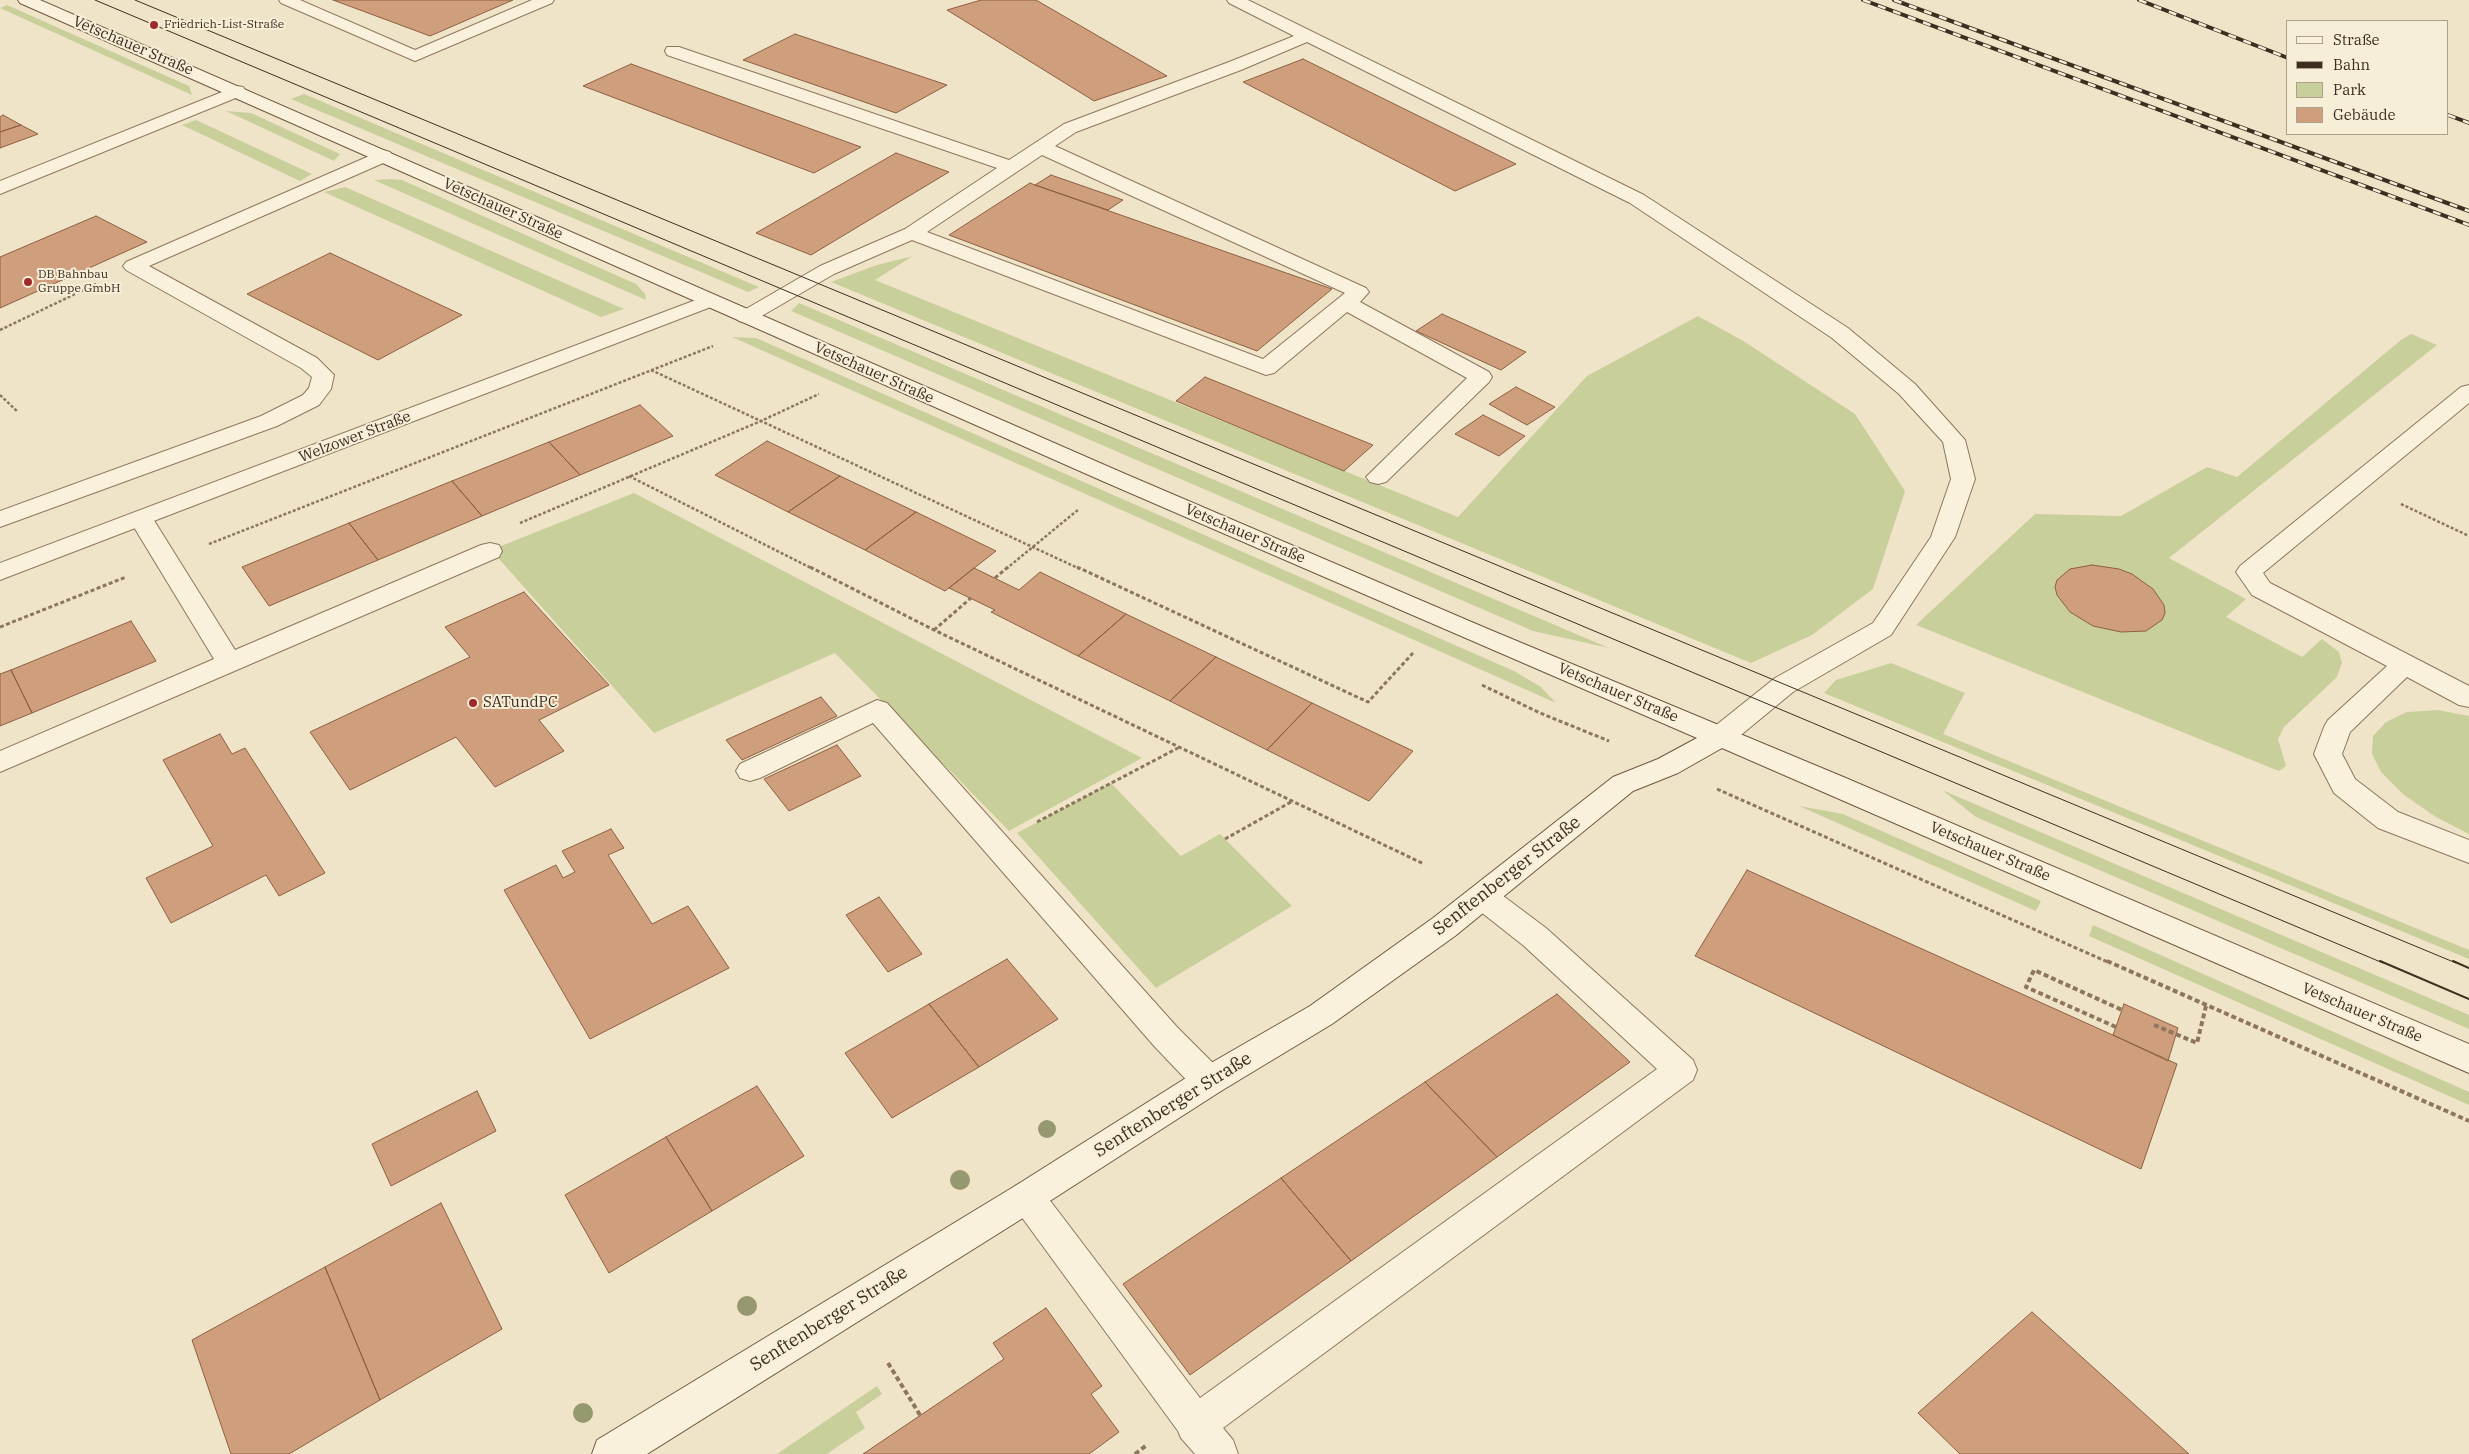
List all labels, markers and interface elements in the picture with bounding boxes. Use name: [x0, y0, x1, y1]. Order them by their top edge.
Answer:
street label: Vetschauer Straße: [70, 13, 196, 79]
place label: Friedrich-List-Straße: [164, 18, 284, 32]
marker: Friedrich-List-Straße: [148, 19, 160, 31]
legend: [2286, 20, 2449, 135]
text: Straße: [2333, 30, 2380, 49]
text: Bahn: [2333, 55, 2370, 74]
text: Park: [2333, 80, 2366, 99]
text: Gebäude: [2333, 105, 2396, 124]
street label: Vetschauer Straße: [440, 175, 566, 243]
place label: DB Bahnbau Gruppe GmbH: [38, 268, 120, 296]
marker: DB Bahnbau Gruppe GmbH: [22, 276, 34, 288]
street label: Vetschauer Straße: [811, 339, 937, 407]
street label: Welzower Straße: [296, 407, 414, 467]
street label: Vetschauer Straße: [1182, 501, 1308, 567]
street label: Vetschauer Straße: [1555, 660, 1681, 726]
place label: SATundPC: [483, 694, 558, 712]
marker: SATundPC: [467, 697, 479, 709]
street label: Senftenberger Straße: [1429, 812, 1585, 940]
street label: Vetschauer Straße: [1927, 819, 2053, 885]
street label: Vetschauer Straße: [2299, 980, 2425, 1046]
street label: Senftenberger Straße: [1090, 1048, 1256, 1162]
street label: Senftenberger Straße: [746, 1262, 912, 1376]

